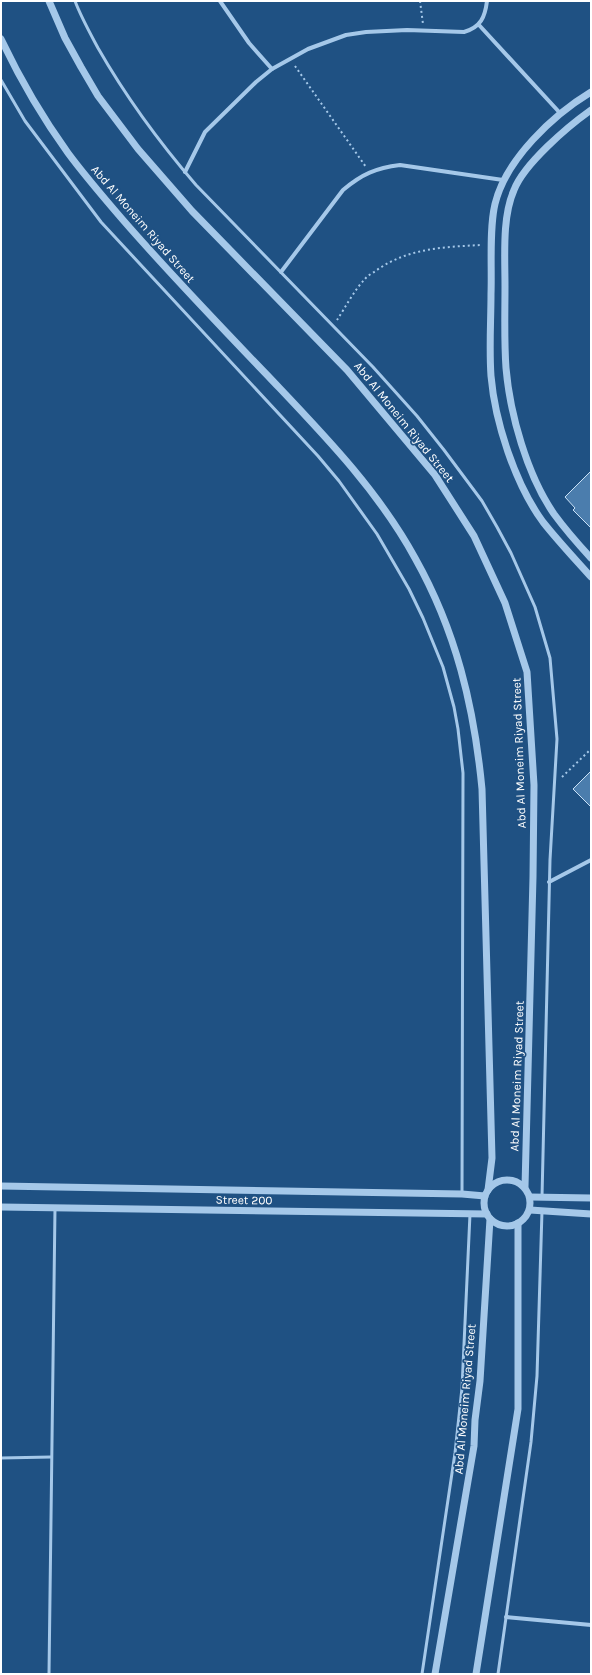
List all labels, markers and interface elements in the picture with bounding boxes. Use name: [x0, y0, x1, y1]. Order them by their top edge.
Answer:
street label: Abd Al Moneim Riyad Street: [88, 162, 198, 286]
street label: Abd Al Moneim Riyad Street: [351, 359, 457, 485]
street label: Abd Al Moneim Riyad Street: [509, 677, 529, 829]
street label: Abd Al Moneim Riyad Street: [507, 1000, 527, 1152]
street label: Street 200: [215, 1193, 273, 1207]
street label: Abd Al Moneim Riyad Street: [451, 1323, 479, 1475]

